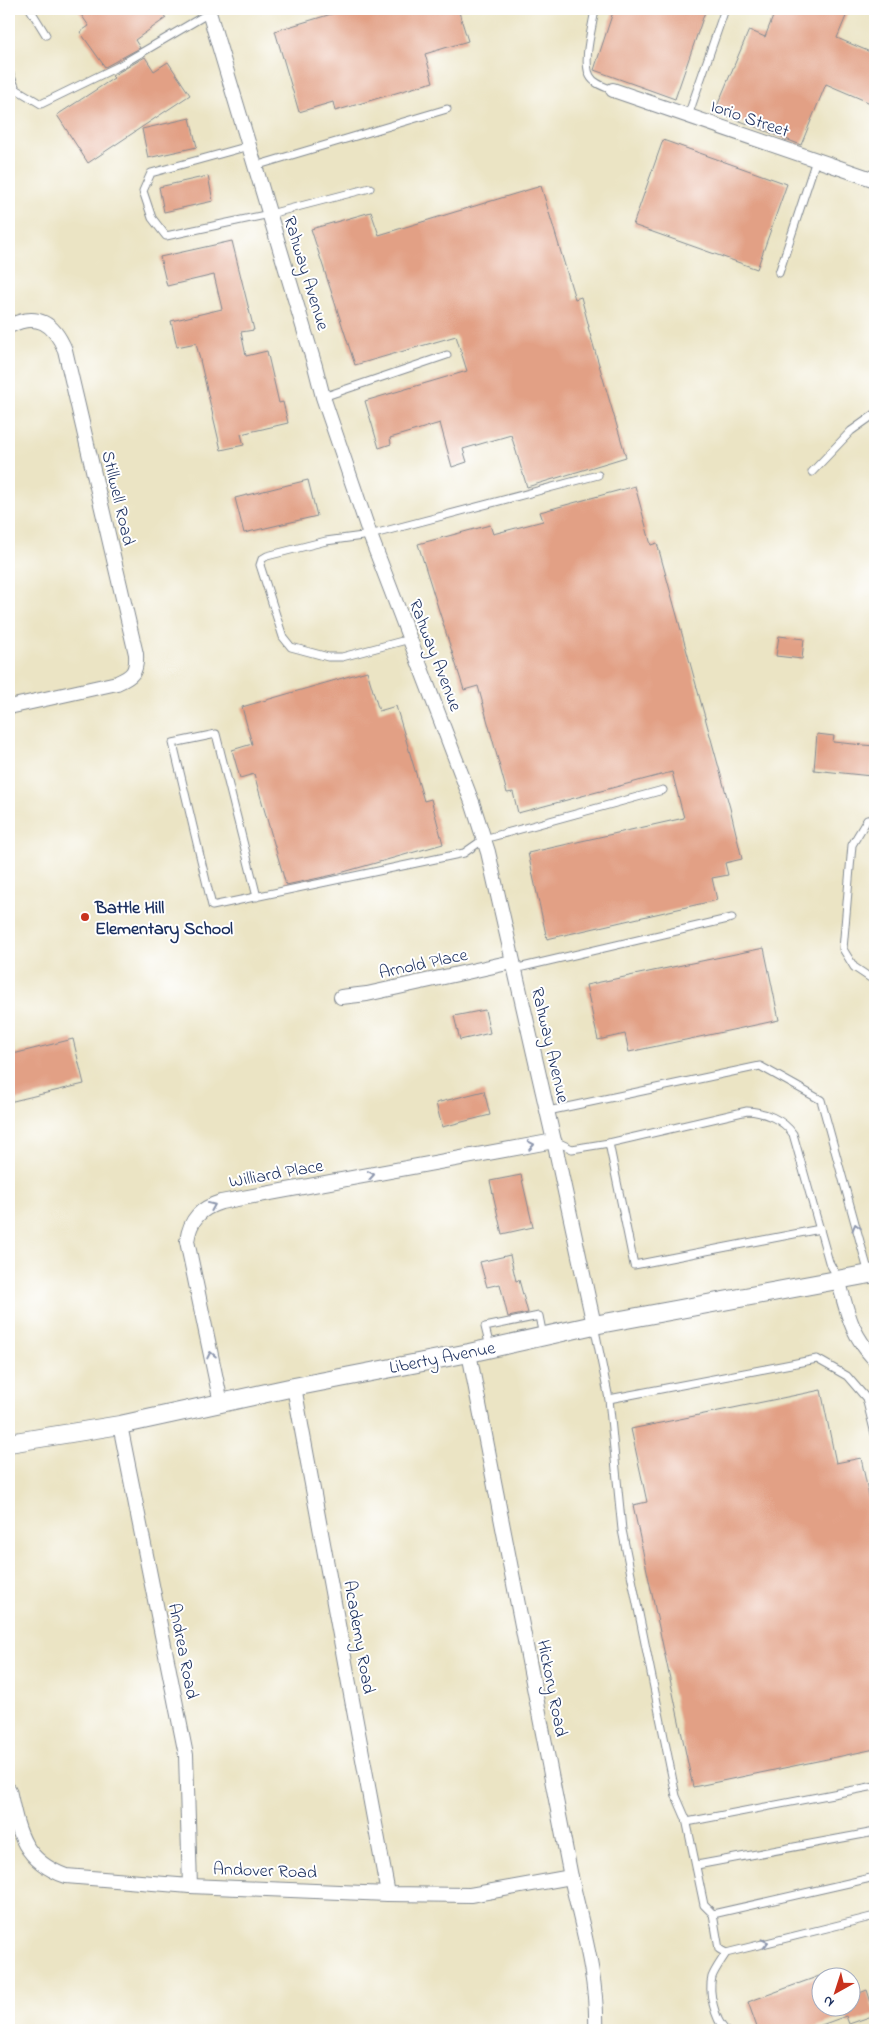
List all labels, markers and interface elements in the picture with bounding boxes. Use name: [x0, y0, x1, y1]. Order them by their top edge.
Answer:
street label: Iorio Street: [707, 94, 792, 145]
street label: Rahway Avenue: [275, 213, 335, 335]
street label: Stillwell Road: [94, 449, 141, 548]
street label: Rahway Avenue: [401, 596, 468, 716]
place label: Battle Hill Elementary School: [94, 896, 233, 944]
marker: Battle Hill Elementary School: [79, 911, 91, 923]
street label: Arnold Place: [377, 943, 471, 987]
street label: Rahway Avenue: [523, 985, 575, 1107]
one-way arrow: [526, 1141, 535, 1151]
street label: Williard Place: [227, 1154, 327, 1196]
one-way arrow: [367, 1170, 375, 1180]
one-way arrow: [207, 1201, 216, 1212]
one-way arrow: [852, 1224, 862, 1232]
street label: Liberty Avenue: [387, 1336, 498, 1382]
one-way arrow: [206, 1350, 216, 1359]
street label: Academy Road: [335, 1579, 381, 1696]
street label: Andrea Road: [160, 1601, 204, 1702]
street label: Hickory Road: [529, 1638, 573, 1739]
street label: Andover Road: [212, 1857, 317, 1887]
one-way arrow: [761, 1938, 770, 1949]
north arrow: [812, 1966, 862, 2016]
text: N: [818, 1990, 839, 2012]

